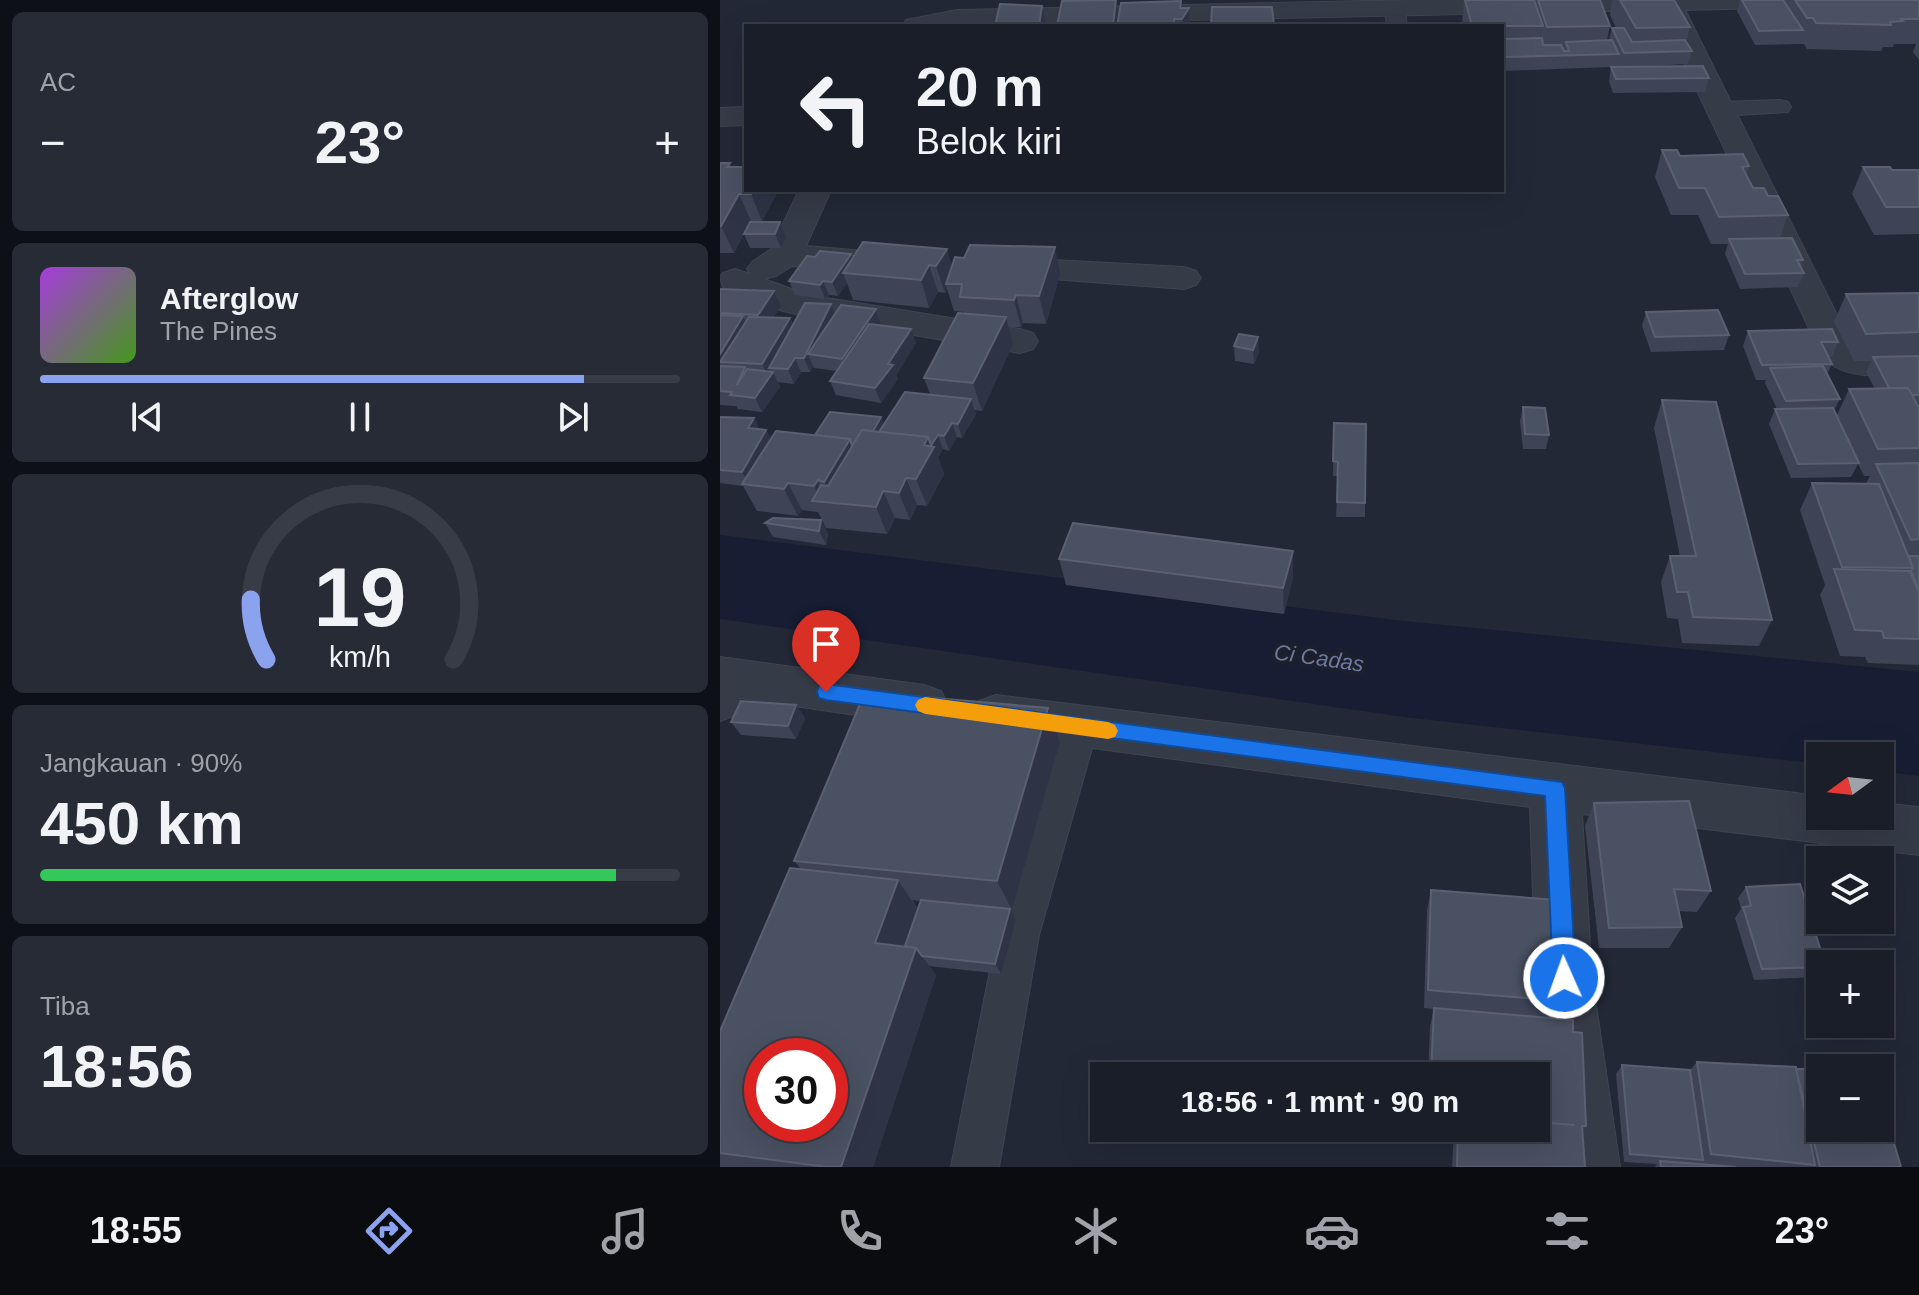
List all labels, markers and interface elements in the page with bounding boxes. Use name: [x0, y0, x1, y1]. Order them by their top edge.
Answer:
text: 20 m: [916, 55, 1044, 118]
icon: left: [784, 56, 888, 160]
text: AC: [40, 67, 76, 97]
text: 23°: [315, 109, 405, 176]
text: −: [40, 118, 66, 167]
text: +: [654, 118, 680, 167]
text: Belok kiri: [916, 121, 1062, 162]
text: Afterglow: [160, 282, 298, 315]
text: The Pines: [160, 316, 277, 346]
icon: previous: [125, 395, 169, 439]
icon: pause: [338, 395, 382, 439]
icon: next: [551, 395, 595, 439]
text: 19: [314, 550, 406, 643]
pin: [792, 610, 860, 692]
icon: arrive: [804, 622, 848, 666]
water label: Ci Cadas: [1272, 639, 1366, 677]
text: km/h: [329, 641, 391, 673]
north arrow: [1806, 742, 1894, 830]
map controls: [1806, 742, 1894, 1142]
text: Jangkauan · 90%: [40, 748, 242, 778]
text: 450 km: [40, 790, 244, 857]
button: layers: [1806, 846, 1894, 934]
position arrow: [1522, 936, 1606, 1020]
button: +: [1806, 950, 1894, 1038]
text: Tiba: [40, 991, 90, 1021]
text: 18:56: [40, 1033, 193, 1100]
speed limit sign: 30: [744, 1038, 848, 1142]
button: −: [1806, 1054, 1894, 1142]
text: 18:56 · 1 mnt · 90 m: [1181, 1085, 1459, 1118]
icon: directions: [361, 1203, 417, 1259]
icon: music: [597, 1203, 653, 1259]
icon: phone: [832, 1203, 888, 1259]
icon: climate: [1068, 1203, 1124, 1259]
icon: car: [1304, 1203, 1360, 1259]
icon: filters: [1539, 1203, 1595, 1259]
text: 18:55: [90, 1210, 182, 1251]
text: 23°: [1775, 1210, 1829, 1251]

